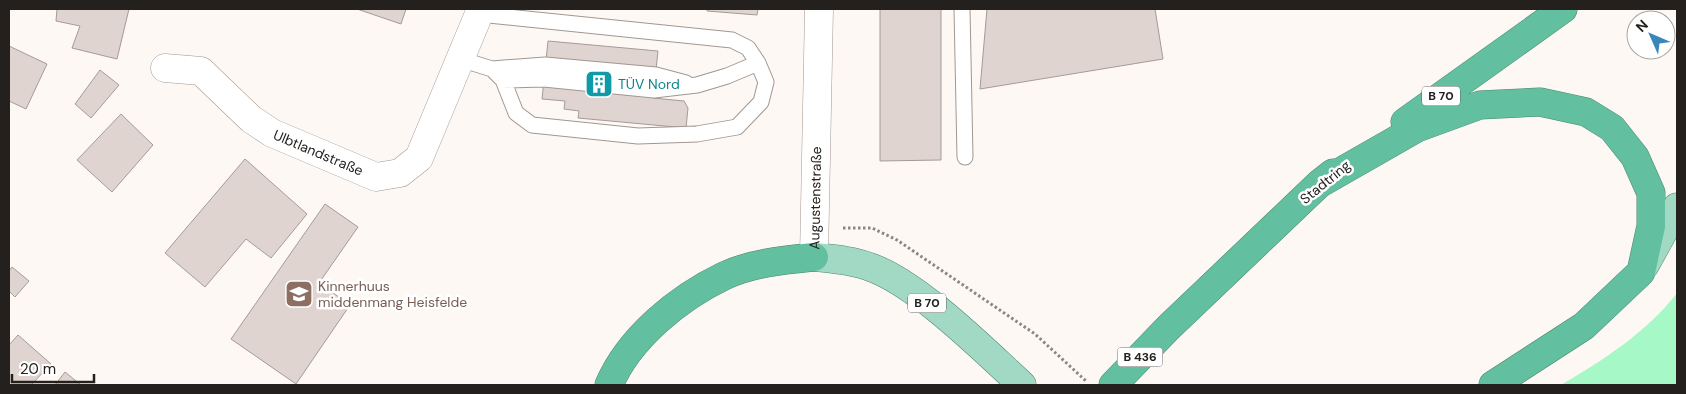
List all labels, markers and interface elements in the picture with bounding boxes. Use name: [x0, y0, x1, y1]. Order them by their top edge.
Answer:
north arrow: [1626, 10, 1676, 60]
text: N: [1632, 16, 1652, 36]
building icon: TÜV Nord: [584, 69, 614, 99]
place label: TÜV Nord: [618, 75, 680, 93]
road number: B 70: [1422, 86, 1460, 105]
street label: Ulbtlandstraße: [271, 126, 366, 180]
street label: Augustenstraße: [805, 146, 825, 250]
street label: Stadtring: [1296, 156, 1354, 208]
place label: Kinnerhuus middenmang Heisfelde: [318, 277, 467, 311]
school or university icon: Kinnerhuus middenmang Heisfelde: [284, 279, 314, 309]
road number: B 70: [908, 294, 946, 312]
road number: B 436: [1118, 348, 1162, 367]
scale bar: [12, 352, 95, 384]
text: 20 m: [20, 359, 56, 379]

